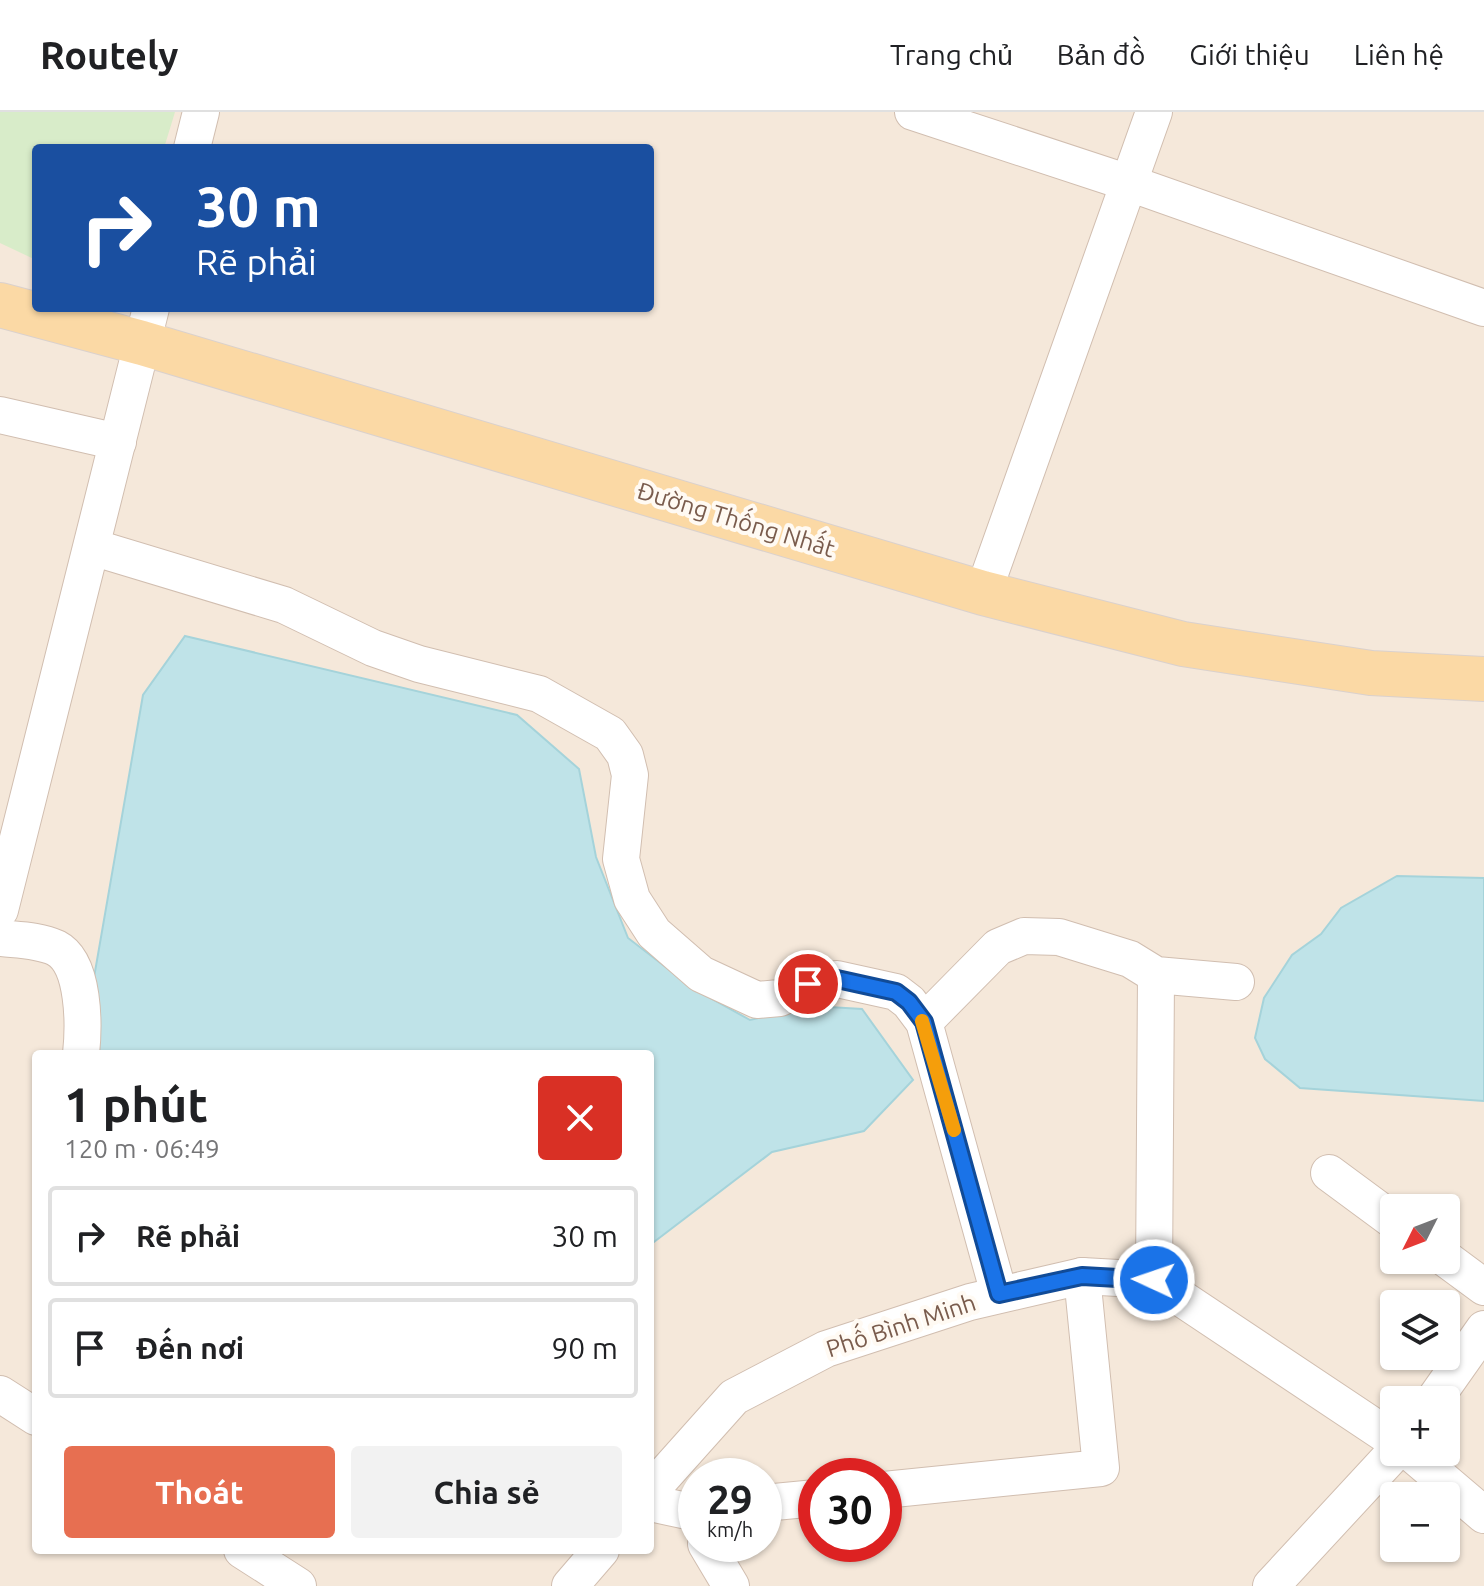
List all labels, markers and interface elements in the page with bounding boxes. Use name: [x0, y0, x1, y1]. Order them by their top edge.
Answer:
text: Routely: [40, 34, 178, 76]
text: Trang chủ: [890, 39, 1013, 70]
text: Bản đồ: [1057, 39, 1145, 70]
text: Giới thiệu: [1189, 39, 1310, 70]
text: Liên hệ: [1354, 39, 1444, 70]
text: 30 m: [196, 175, 321, 238]
icon: right: [64, 176, 168, 280]
text: Rẽ phải: [196, 241, 317, 282]
street label: Đường Thống Nhất: [634, 473, 840, 563]
pin: [774, 950, 842, 1018]
icon: arrive: [786, 962, 830, 1006]
button: close: [538, 1076, 622, 1160]
text: 1 phút: [64, 1077, 208, 1131]
text: 120 m · 06:49: [64, 1134, 220, 1163]
north arrow: [1380, 1194, 1460, 1274]
map controls: [1380, 1194, 1460, 1562]
icon: right: [68, 1214, 112, 1258]
text: Rẽ phải: [136, 1219, 240, 1253]
text: 30 m: [551, 1219, 618, 1253]
position arrow: [1112, 1238, 1196, 1322]
street label: Phố Bình Minh: [821, 1285, 979, 1362]
button: layers: [1380, 1290, 1460, 1370]
icon: arrive: [68, 1326, 112, 1370]
text: Đến nơi: [136, 1331, 244, 1365]
text: 90 m: [551, 1331, 618, 1365]
button: +: [1380, 1386, 1460, 1466]
button: Thoát: [64, 1446, 335, 1538]
button: Chia sẻ: [351, 1446, 622, 1538]
speed limit sign: 30: [798, 1458, 902, 1562]
text: 29: [707, 1477, 753, 1522]
button: −: [1380, 1482, 1460, 1562]
text: km/h: [707, 1518, 753, 1541]

